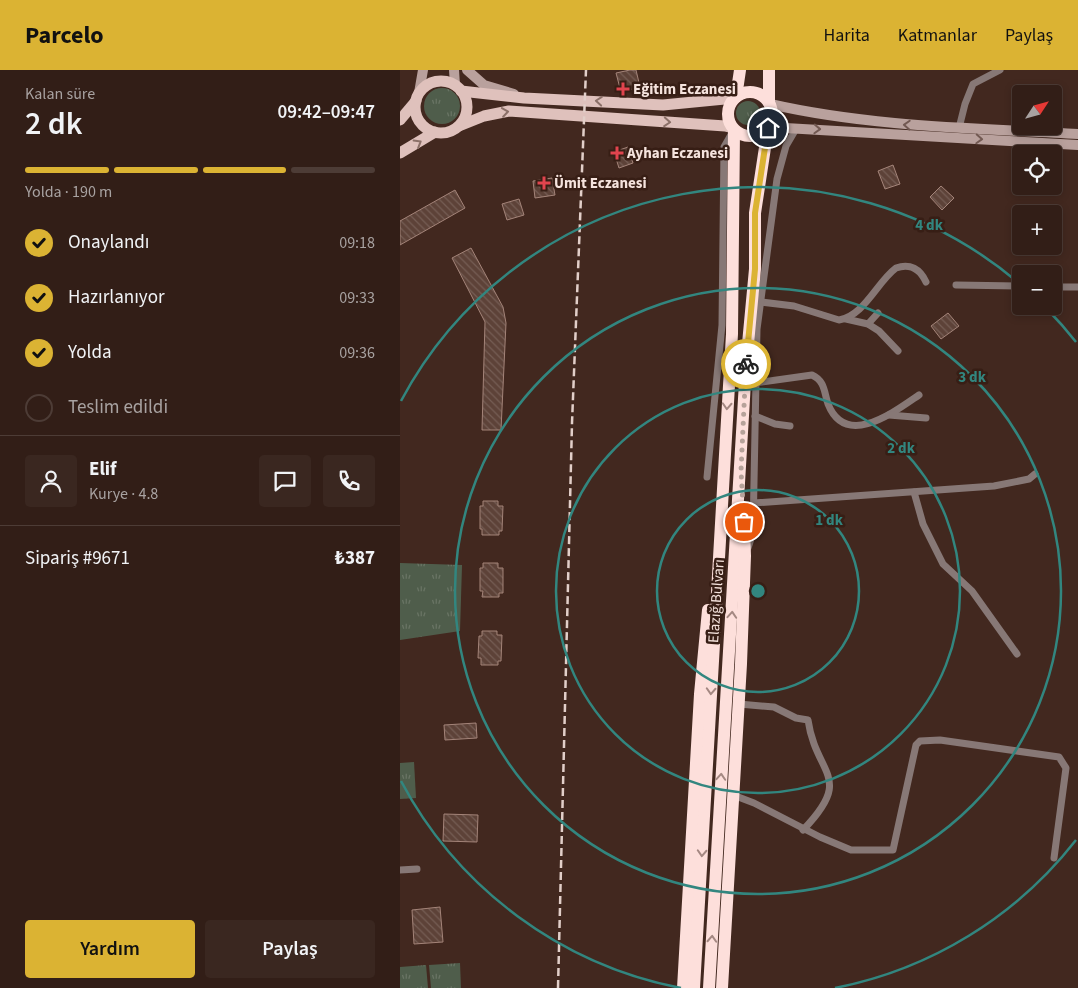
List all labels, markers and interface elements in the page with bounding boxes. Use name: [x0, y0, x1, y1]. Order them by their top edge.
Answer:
text: Parcelo: [25, 18, 104, 53]
text: Harita: [824, 23, 870, 48]
text: Katmanlar: [898, 23, 977, 48]
text: Paylaş: [1005, 23, 1053, 48]
place label: Eğitim Eczanesi: [633, 79, 736, 100]
text: Kalan süre: [25, 83, 95, 105]
marker: Eğitim Eczanesi: [617, 83, 629, 95]
north arrow: [1012, 85, 1062, 135]
map controls: [1012, 85, 1062, 315]
one-way arrow: [595, 96, 603, 107]
text: 09:42–09:47: [277, 99, 375, 126]
text: 2 dk: [25, 101, 83, 147]
pin: [747, 107, 789, 149]
one-way arrow: [501, 108, 509, 118]
icon: home: [754, 114, 782, 142]
one-way arrow: [663, 116, 671, 127]
one-way arrow: [903, 119, 911, 130]
one-way arrow: [813, 124, 821, 135]
one-way arrow: [975, 133, 983, 144]
one-way arrow: [412, 139, 421, 149]
place label: Ayhan Eczanesi: [626, 143, 728, 164]
button: locate: [1012, 145, 1062, 195]
marker: Ayhan Eczanesi: [611, 147, 623, 159]
place label: Ümit Eczanesi: [554, 173, 647, 194]
marker: Ümit Eczanesi: [538, 177, 550, 189]
text: Yolda · 190 m: [25, 181, 112, 203]
button: +: [1012, 205, 1062, 255]
text: 4 dk: [915, 215, 944, 236]
icon: check: [25, 229, 53, 257]
text: Onaylandı: [68, 229, 150, 256]
text: 09:18: [339, 232, 375, 254]
button: −: [1012, 265, 1062, 315]
icon: check: [25, 284, 53, 312]
text: Hazırlanıyor: [68, 284, 165, 311]
text: 09:33: [339, 287, 375, 309]
icon: check: [25, 339, 53, 367]
text: Yolda: [68, 339, 112, 366]
courier: [721, 339, 771, 389]
text: 09:36: [339, 342, 375, 364]
icon: bike: [732, 350, 760, 378]
text: 3 dk: [958, 367, 987, 388]
text: Teslim edildi: [68, 394, 168, 421]
one-way arrow: [722, 403, 733, 411]
text: 2 dk: [887, 438, 916, 459]
button: person: [25, 455, 77, 507]
button: chat: [259, 455, 311, 507]
button: phone: [323, 455, 375, 507]
text: Elif: [89, 456, 117, 483]
text: Kurye · 4.8: [89, 483, 158, 505]
pin: [723, 501, 765, 543]
icon: bag: [730, 508, 758, 536]
text: 1 dk: [815, 510, 844, 531]
text: Sipariş #9671: [25, 545, 130, 572]
text: ₺387: [335, 545, 375, 572]
street label: Elazığ Bulvarı: [703, 558, 730, 644]
centre of rings: [749, 582, 767, 600]
one-way arrow: [726, 611, 737, 619]
one-way arrow: [705, 687, 716, 695]
one-way arrow: [716, 773, 727, 781]
one-way arrow: [696, 850, 707, 858]
button: Yardım: [25, 920, 195, 978]
button: Paylaş: [205, 920, 375, 978]
one-way arrow: [706, 935, 717, 943]

